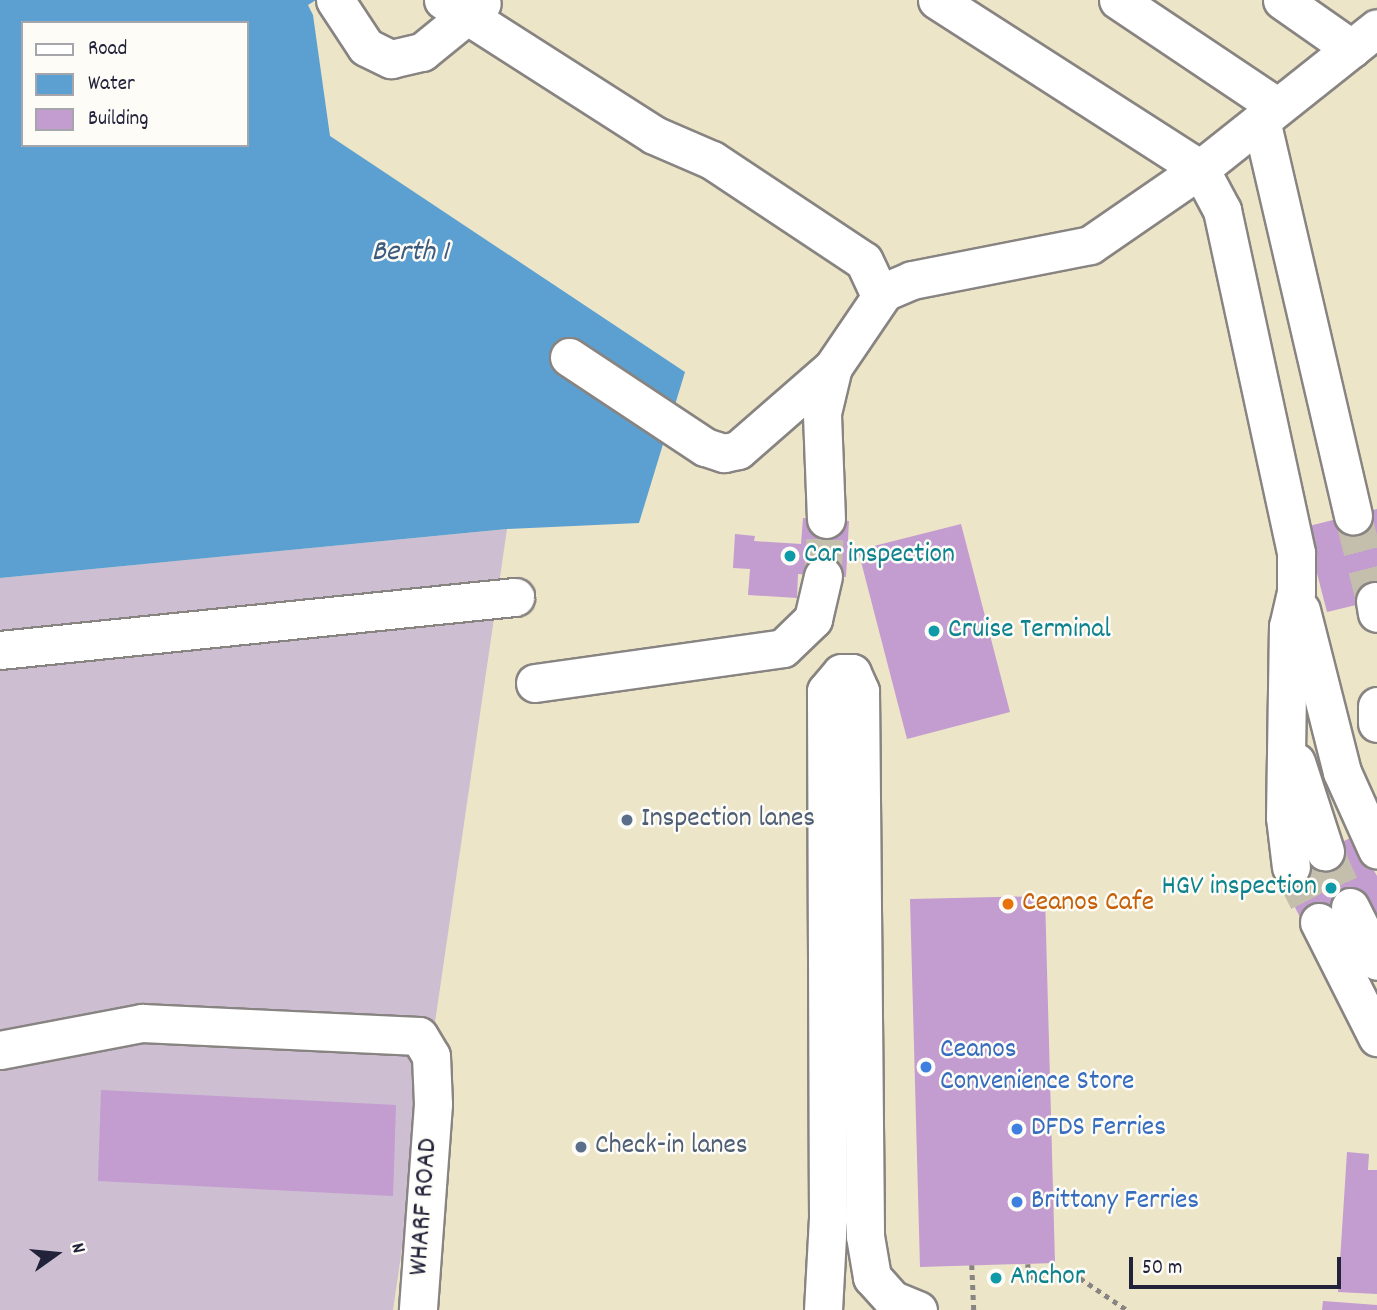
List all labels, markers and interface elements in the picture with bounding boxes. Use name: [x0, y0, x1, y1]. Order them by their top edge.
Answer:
legend: [21, 21, 248, 147]
text: Road: [88, 35, 127, 65]
text: Water: [88, 70, 135, 100]
text: Building: [88, 105, 148, 135]
water label: Berth 1: [372, 236, 448, 272]
place label: Car inspection: [804, 539, 955, 573]
marker: Car inspection: [782, 548, 798, 564]
place label: Cruise Terminal: [948, 614, 1111, 648]
marker: Cruise Terminal: [926, 623, 942, 639]
place label: Inspection lanes: [641, 803, 815, 837]
marker: Inspection lanes: [619, 812, 635, 828]
place label: HGV inspection: [1161, 871, 1317, 905]
marker: HGV inspection: [1323, 880, 1339, 896]
place label: Ceanos Cafe: [1022, 887, 1154, 921]
marker: Ceanos Cafe: [1000, 896, 1016, 912]
place label: Ceanos Convenience Store: [940, 1034, 1134, 1100]
marker: Ceanos Convenience Store: [918, 1059, 934, 1075]
place label: DFDS Ferries: [1031, 1112, 1166, 1146]
marker: DFDS Ferries: [1009, 1121, 1025, 1137]
place label: Check-in lanes: [595, 1130, 748, 1164]
street label: WHARF ROAD: [403, 1137, 447, 1277]
marker: Check-in lanes: [573, 1139, 589, 1155]
place label: Brittany Ferries: [1031, 1185, 1199, 1219]
marker: Brittany Ferries: [1009, 1194, 1025, 1210]
north arrow: [21, 1219, 91, 1289]
text: N: [63, 1240, 91, 1256]
scale bar: [1132, 1244, 1344, 1288]
text: 50 m: [1142, 1254, 1182, 1284]
place label: Anchor: [1010, 1261, 1085, 1295]
marker: Anchor: [988, 1270, 1004, 1286]

